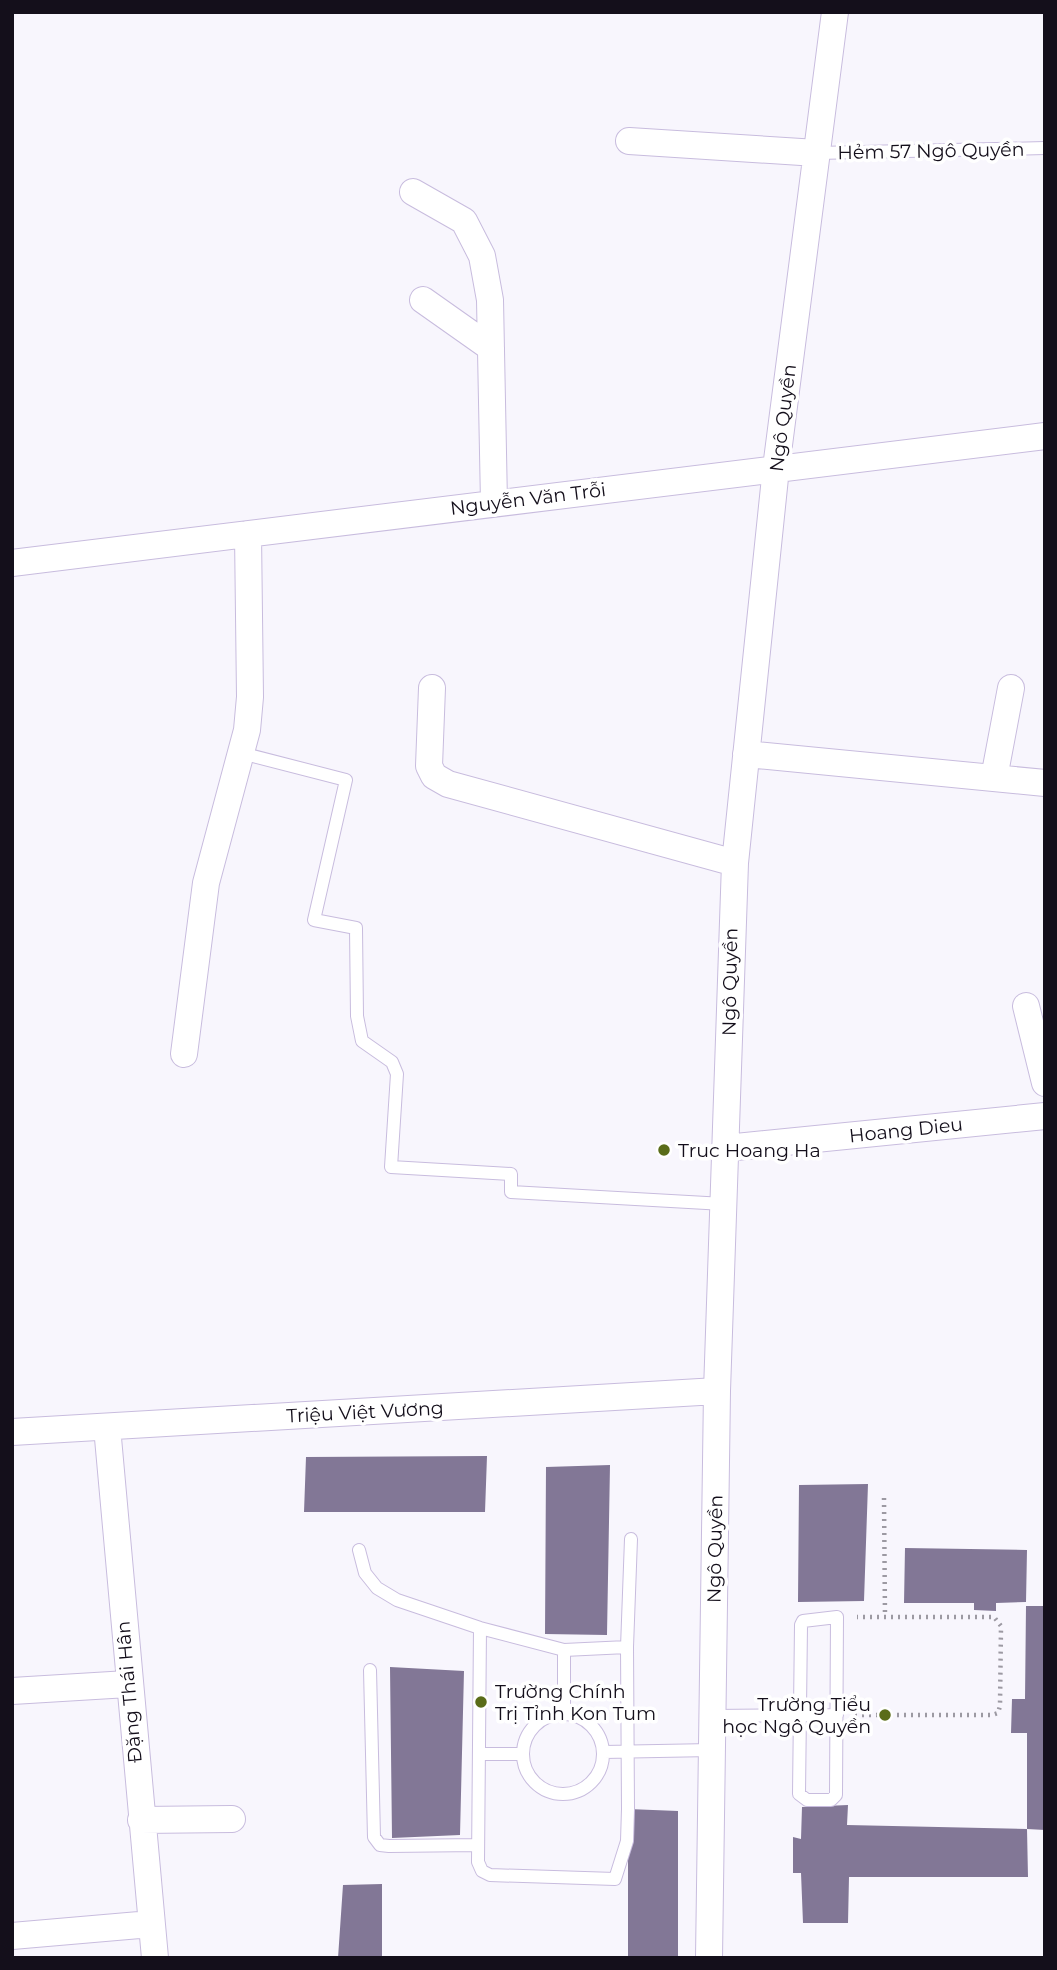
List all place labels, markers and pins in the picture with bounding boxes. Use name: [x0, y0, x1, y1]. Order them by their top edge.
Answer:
place label: Truc Hoang Ha: [678, 1139, 821, 1162]
marker: Truc Hoang Ha: [656, 1142, 672, 1158]
place label: Trường Chính Trị Tỉnh Kon Tum: [495, 1680, 656, 1725]
place label: Trường Tiểu học Ngô Quyền: [722, 1693, 871, 1738]
marker: Trường Chính Trị Tỉnh Kon Tum: [473, 1694, 489, 1710]
marker: Trường Tiểu học Ngô Quyền: [877, 1707, 893, 1723]

